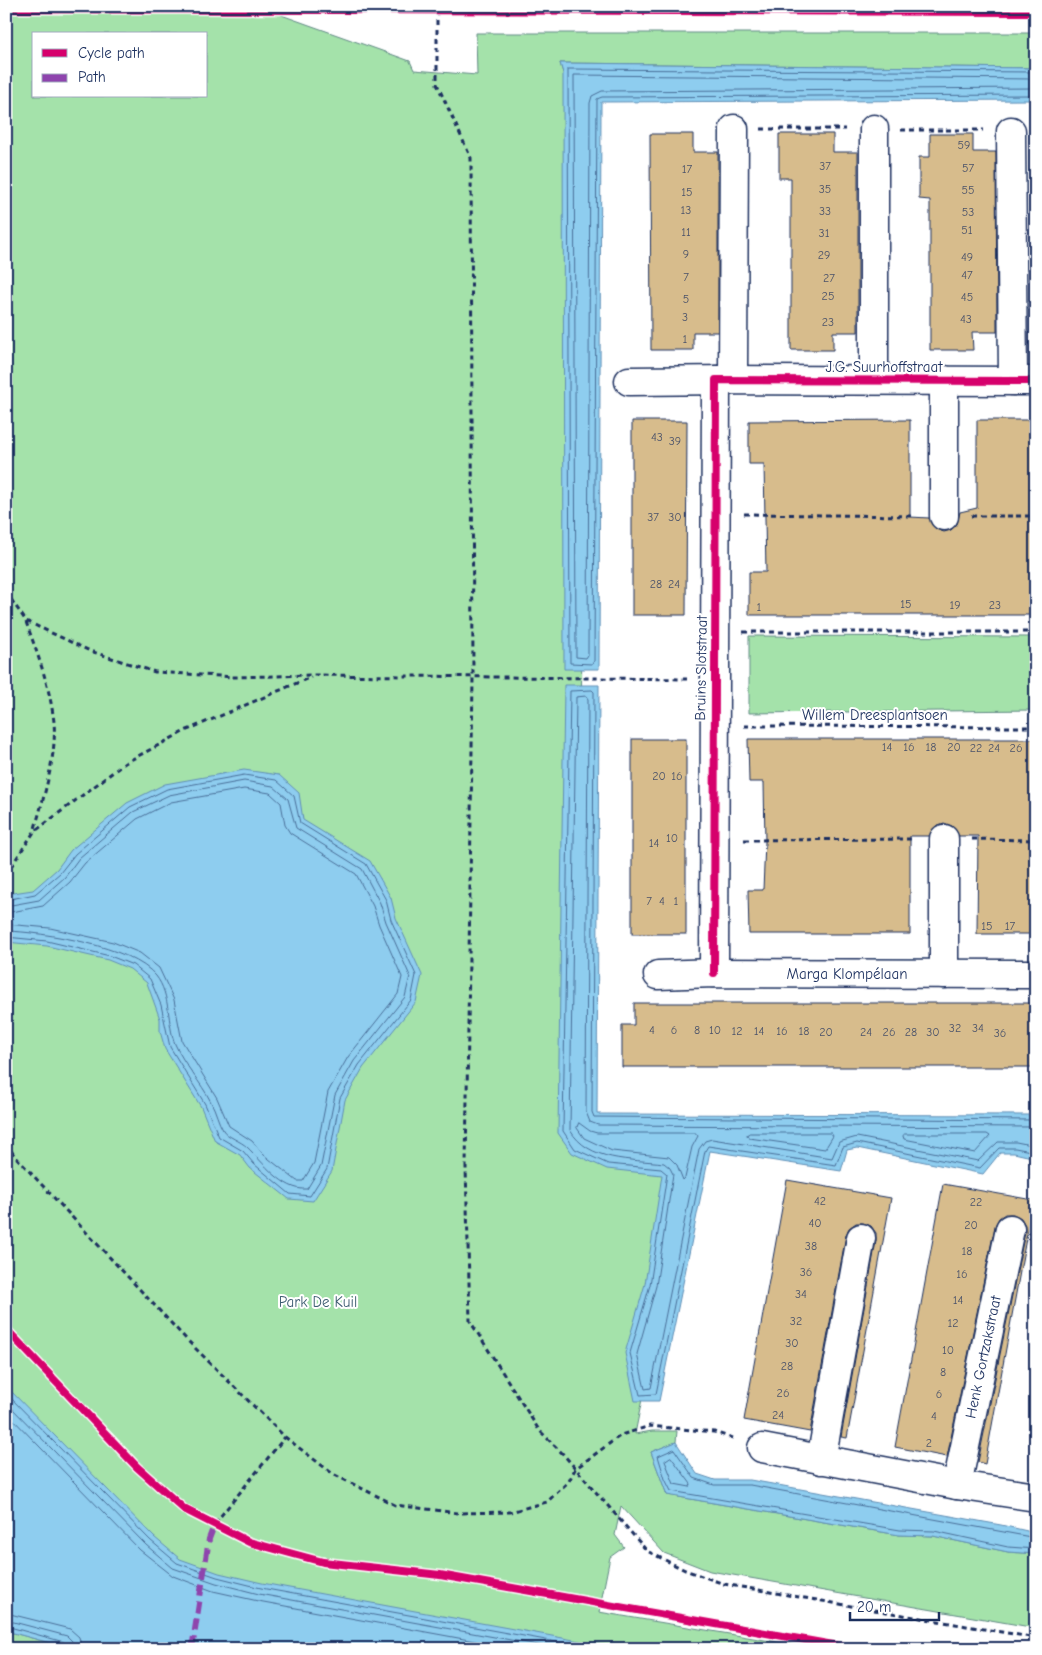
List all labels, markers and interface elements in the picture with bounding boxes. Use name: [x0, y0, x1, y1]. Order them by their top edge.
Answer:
legend: [32, 32, 208, 98]
text: Cycle path: [78, 44, 145, 62]
text: Path: [78, 68, 106, 86]
house number: 59: [958, 138, 970, 152]
house number: 37: [819, 159, 831, 173]
house number: 57: [962, 161, 974, 175]
house number: 17: [682, 162, 693, 176]
house number: 35: [819, 182, 831, 196]
house number: 55: [961, 183, 975, 197]
house number: 15: [681, 185, 693, 199]
house number: 13: [681, 203, 691, 217]
house number: 33: [819, 204, 831, 218]
house number: 53: [962, 205, 974, 219]
house number: 51: [961, 223, 973, 237]
house number: 11: [681, 225, 691, 239]
house number: 31: [819, 226, 830, 240]
house number: 9: [683, 247, 689, 261]
house number: 29: [818, 248, 830, 262]
house number: 49: [961, 250, 973, 264]
house number: 47: [961, 268, 973, 282]
house number: 7: [683, 270, 689, 284]
house number: 27: [823, 271, 835, 285]
house number: 25: [822, 289, 834, 303]
house number: 45: [961, 290, 973, 304]
house number: 5: [683, 292, 689, 306]
house number: 3: [682, 310, 688, 324]
house number: 43: [960, 312, 972, 326]
house number: 23: [822, 315, 834, 329]
house number: 1: [683, 332, 688, 346]
street label: J.G. Suurhoffstraat: [825, 358, 943, 376]
house number: 43: [651, 430, 663, 444]
house number: 39: [669, 434, 681, 448]
house number: 37: [647, 510, 659, 524]
house number: 30: [668, 510, 682, 524]
house number: 28: [650, 577, 662, 591]
house number: 24: [668, 577, 680, 591]
house number: 15: [900, 597, 912, 611]
house number: 19: [949, 598, 961, 612]
house number: 23: [989, 598, 1001, 612]
house number: 1: [757, 600, 762, 614]
street label: Bruins Slotstraat: [691, 614, 711, 721]
street label: Willem Dreesplantsoen: [802, 706, 948, 724]
house number: 14: [882, 740, 892, 754]
house number: 16: [903, 740, 915, 754]
house number: 18: [926, 740, 936, 754]
house number: 20: [947, 740, 961, 754]
house number: 22: [970, 741, 982, 755]
house number: 24: [988, 741, 1000, 755]
house number: 26: [1010, 741, 1022, 755]
house number: 20: [652, 769, 666, 783]
house number: 16: [671, 769, 683, 783]
house number: 10: [666, 831, 678, 845]
house number: 14: [649, 836, 659, 850]
house number: 7: [646, 894, 652, 908]
house number: 4: [659, 894, 665, 908]
house number: 1: [674, 894, 679, 908]
house number: 15: [981, 919, 993, 933]
house number: 17: [1005, 919, 1016, 933]
street label: Marga Klompélaan: [786, 965, 908, 983]
house number: 32: [949, 1021, 961, 1035]
house number: 34: [972, 1021, 984, 1035]
house number: 4: [649, 1023, 655, 1037]
house number: 6: [671, 1023, 677, 1037]
house number: 8: [694, 1023, 700, 1037]
house number: 10: [709, 1023, 721, 1037]
house number: 12: [731, 1024, 743, 1038]
house number: 14: [754, 1024, 764, 1038]
house number: 16: [776, 1024, 788, 1038]
house number: 18: [799, 1024, 809, 1038]
house number: 20: [819, 1025, 833, 1039]
house number: 24: [860, 1025, 872, 1039]
house number: 26: [883, 1025, 895, 1039]
house number: 28: [905, 1025, 917, 1039]
house number: 30: [926, 1025, 940, 1039]
house number: 36: [994, 1026, 1006, 1040]
house number: 42: [814, 1194, 826, 1208]
house number: 22: [970, 1195, 982, 1209]
house number: 40: [808, 1216, 822, 1230]
house number: 20: [964, 1218, 978, 1232]
house number: 38: [805, 1239, 817, 1253]
house number: 18: [962, 1244, 972, 1258]
house number: 36: [800, 1265, 812, 1279]
house number: 16: [956, 1267, 968, 1281]
house number: 34: [795, 1287, 807, 1301]
park label: Park De Kuil: [279, 1293, 357, 1311]
house number: 14: [953, 1293, 963, 1307]
street label: Henk Gortzakstraat: [961, 1293, 1005, 1420]
house number: 32: [790, 1314, 802, 1328]
house number: 12: [947, 1316, 959, 1330]
house number: 30: [785, 1336, 799, 1350]
house number: 10: [942, 1343, 954, 1357]
house number: 28: [781, 1359, 793, 1373]
house number: 8: [940, 1365, 946, 1379]
house number: 26: [777, 1386, 789, 1400]
house number: 6: [936, 1387, 942, 1401]
house number: 24: [772, 1408, 784, 1422]
house number: 4: [931, 1409, 937, 1423]
house number: 2: [926, 1436, 932, 1450]
scale bar: [850, 1590, 938, 1622]
text: 20 m: [857, 1598, 891, 1616]

